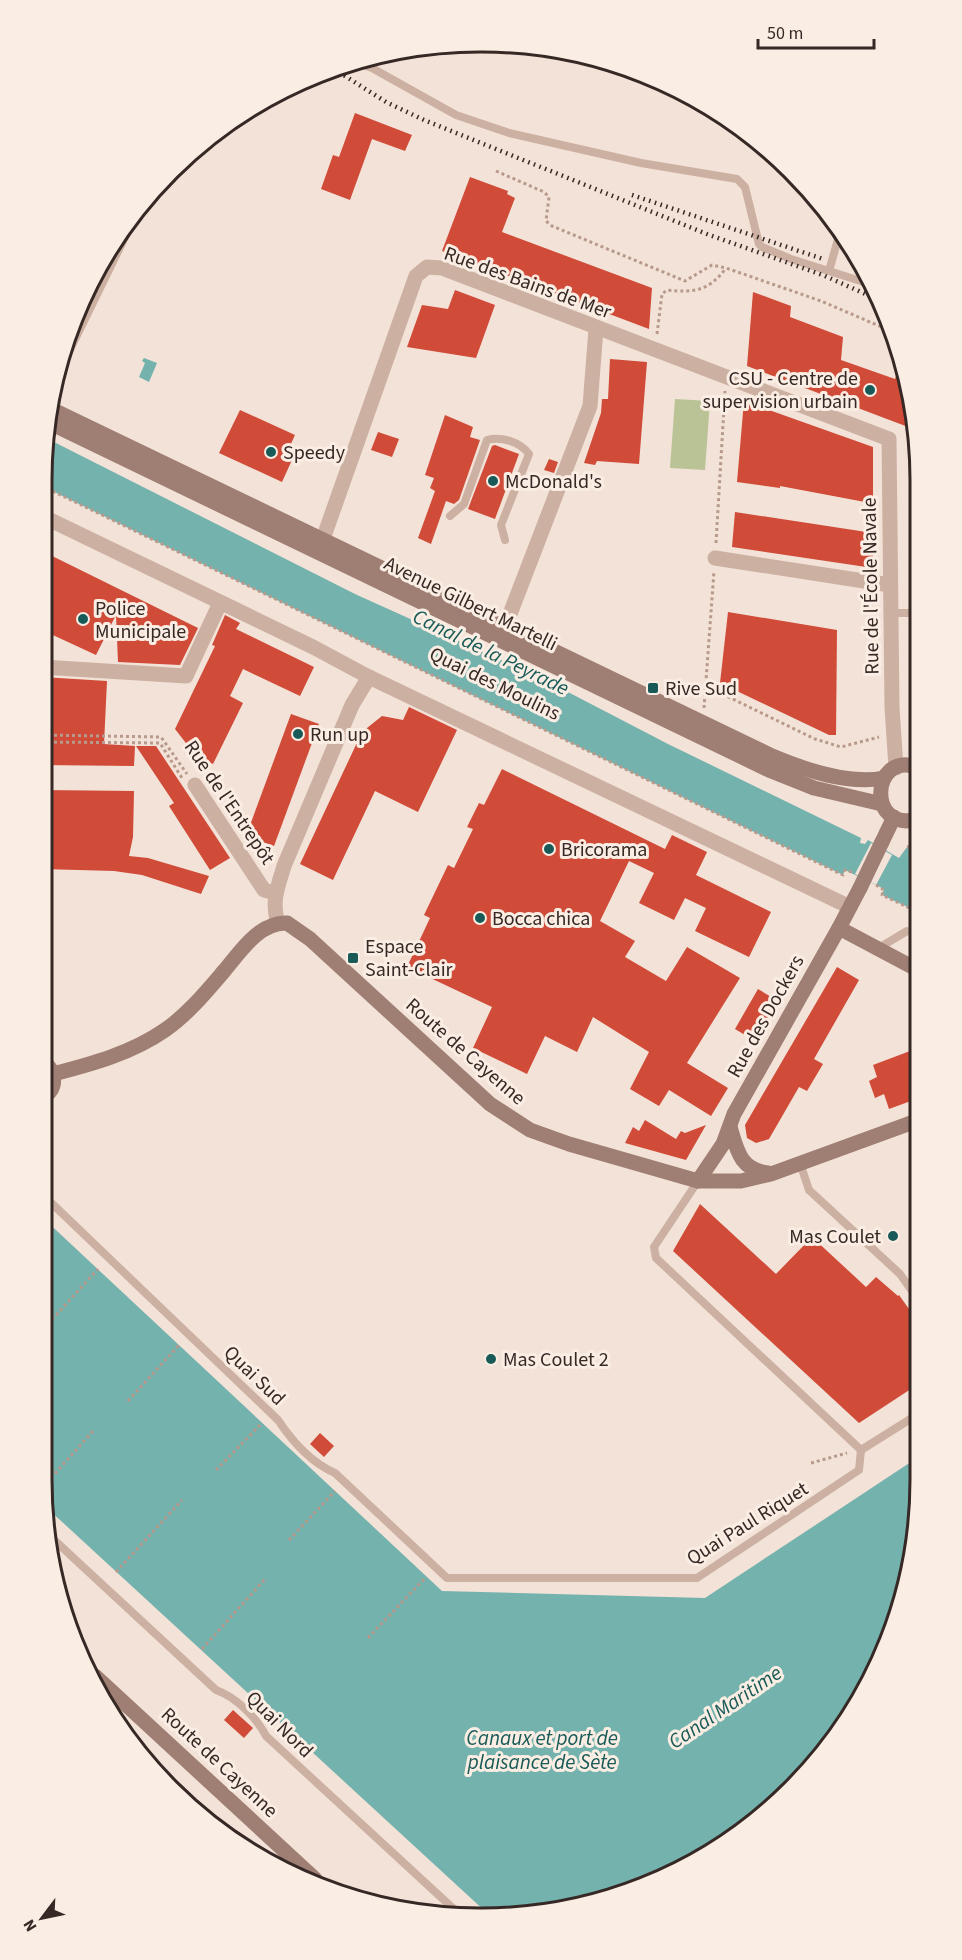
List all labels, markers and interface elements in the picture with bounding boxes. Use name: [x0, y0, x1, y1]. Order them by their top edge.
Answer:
scale bar: [758, 12, 874, 50]
text: 50 m: [767, 21, 803, 46]
street label: Rue des Bains de Mer: [440, 240, 615, 326]
place label: CSU - Centre de supervision urbain: [702, 365, 858, 416]
marker: CSU - Centre de supervision urbain: [863, 383, 877, 397]
place label: Speedy: [283, 439, 346, 467]
marker: Speedy: [264, 445, 278, 459]
place label: McDonald's: [505, 468, 602, 496]
marker: McDonald's: [486, 474, 500, 488]
street label: Rue de l'École Navale: [855, 497, 887, 675]
street label: Avenue Gilbert Martelli: [379, 550, 562, 658]
place label: Police Municipale: [95, 595, 186, 646]
water label: Canal de la Peyrade: [408, 601, 574, 703]
marker: Police Municipale: [76, 612, 90, 626]
street label: Quai des Moulins: [425, 640, 565, 728]
place label: Rive Sud: [665, 675, 737, 703]
marker: Rive Sud: [646, 681, 660, 695]
place label: Run up: [310, 721, 369, 749]
marker: Run up: [291, 727, 305, 741]
street label: Rue de l'Entrepôt: [177, 735, 281, 870]
place label: Bricorama: [561, 836, 647, 864]
marker: Bricorama: [542, 842, 556, 856]
place label: Bocca chica: [492, 905, 590, 933]
marker: Bocca chica: [473, 911, 487, 925]
place label: Espace Saint-Clair: [365, 933, 453, 984]
street label: Rue des Dockers: [721, 950, 811, 1083]
marker: Espace Saint-Clair: [346, 951, 360, 965]
street label: Route de Cayenne: [399, 992, 531, 1112]
place label: Mas Coulet: [789, 1223, 881, 1251]
marker: Mas Coulet: [886, 1229, 900, 1243]
street label: Quai Sud: [217, 1339, 291, 1412]
place label: Mas Coulet 2: [503, 1346, 609, 1374]
marker: Mas Coulet 2: [484, 1352, 498, 1366]
street label: Quai Paul Riquet: [681, 1475, 814, 1572]
water label: Canal Maritime: [662, 1658, 788, 1756]
street label: Quai Nord: [239, 1685, 319, 1765]
street label: Route de Cayenne: [155, 1701, 284, 1824]
water label: Canaux et port de plaisance de Sète: [466, 1723, 618, 1777]
north arrow: [12, 1888, 72, 1948]
text: N: [18, 1915, 42, 1936]

